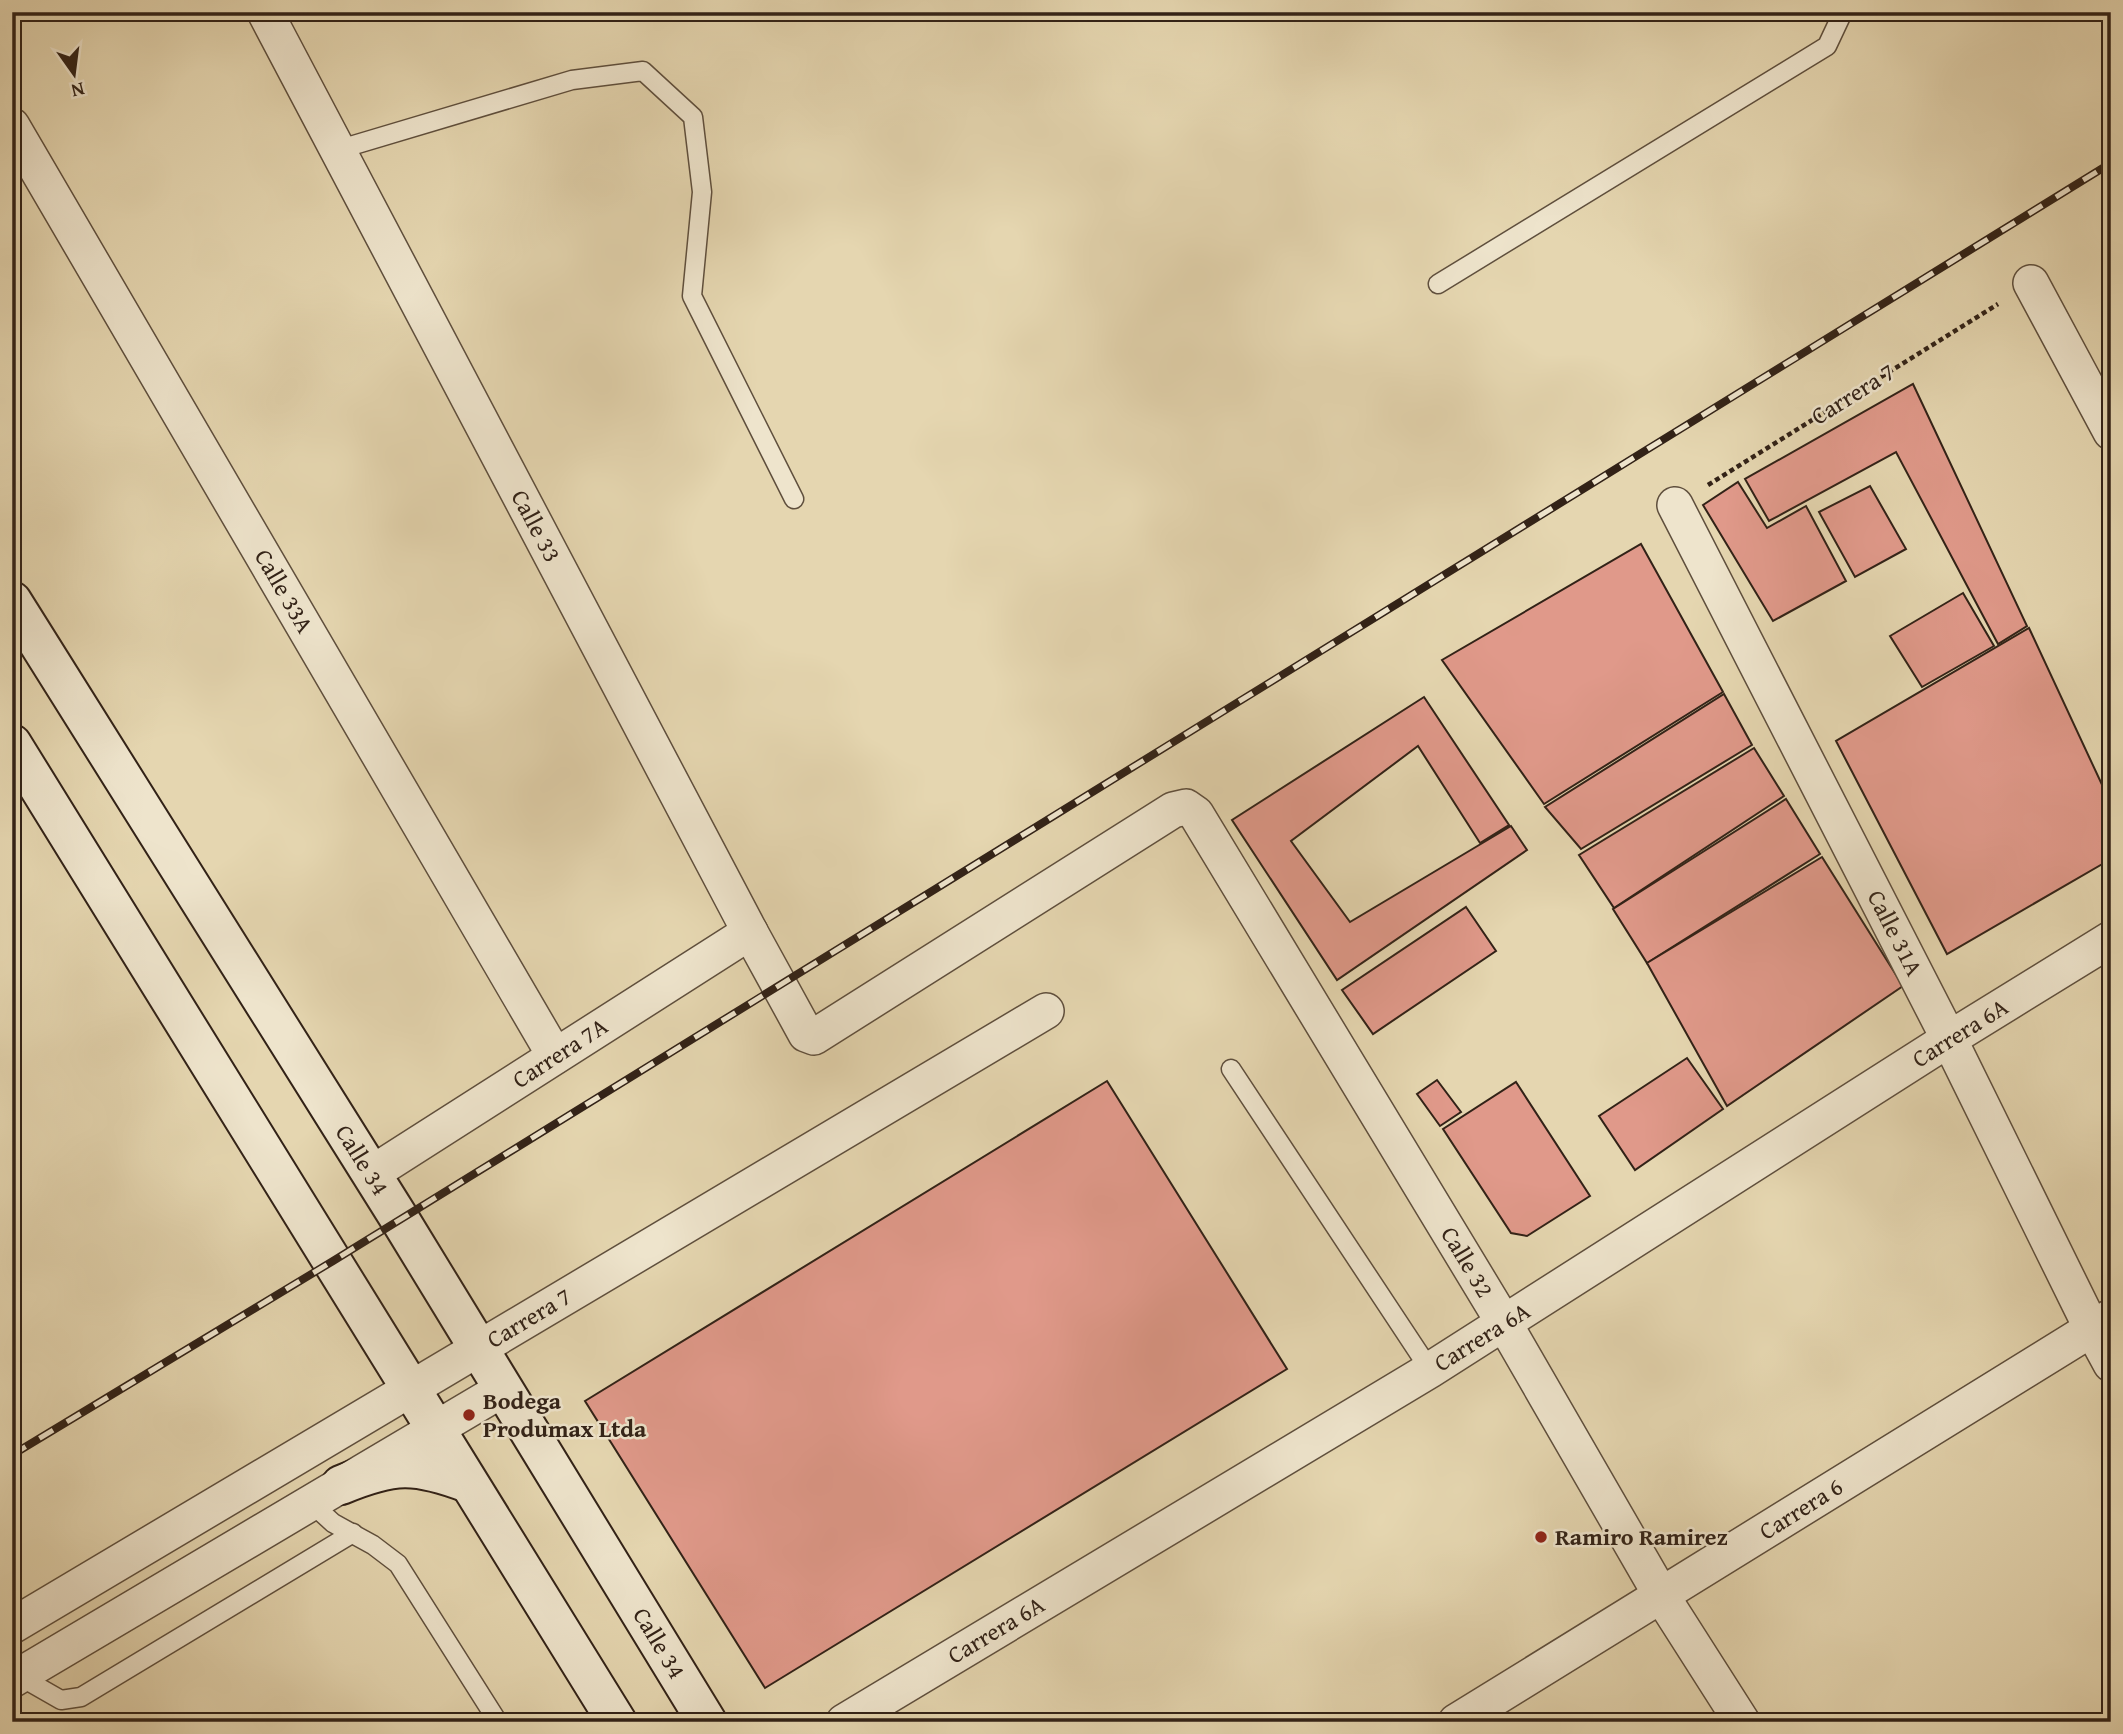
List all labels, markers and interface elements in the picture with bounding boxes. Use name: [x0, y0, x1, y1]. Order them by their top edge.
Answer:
north arrow: [38, 38, 108, 108]
text: N: [68, 75, 88, 106]
street label: Carrera 7: [1804, 354, 1901, 433]
street label: Calle 33: [503, 483, 570, 568]
street label: Calle 33A: [246, 542, 323, 640]
street label: Calle 31A: [1859, 884, 1932, 982]
street label: Carrera 6A: [1905, 989, 2015, 1076]
street label: Carrera 7A: [505, 1008, 615, 1097]
street label: Calle 34: [327, 1118, 398, 1202]
street label: Calle 32: [1432, 1220, 1502, 1304]
street label: Carrera 7: [480, 1279, 578, 1356]
street label: Carrera 6A: [1427, 1293, 1537, 1380]
place label: Bodega Produmax Ltda: [483, 1383, 647, 1446]
marker: Bodega Produmax Ltda: [461, 1407, 477, 1423]
street label: Carrera 6: [1752, 1469, 1849, 1548]
place label: Ramiro Ramirez: [1555, 1519, 1728, 1554]
marker: Ramiro Ramirez: [1533, 1529, 1549, 1545]
street label: Carrera 6A: [941, 1587, 1051, 1672]
street label: Calle 34: [624, 1601, 694, 1685]

